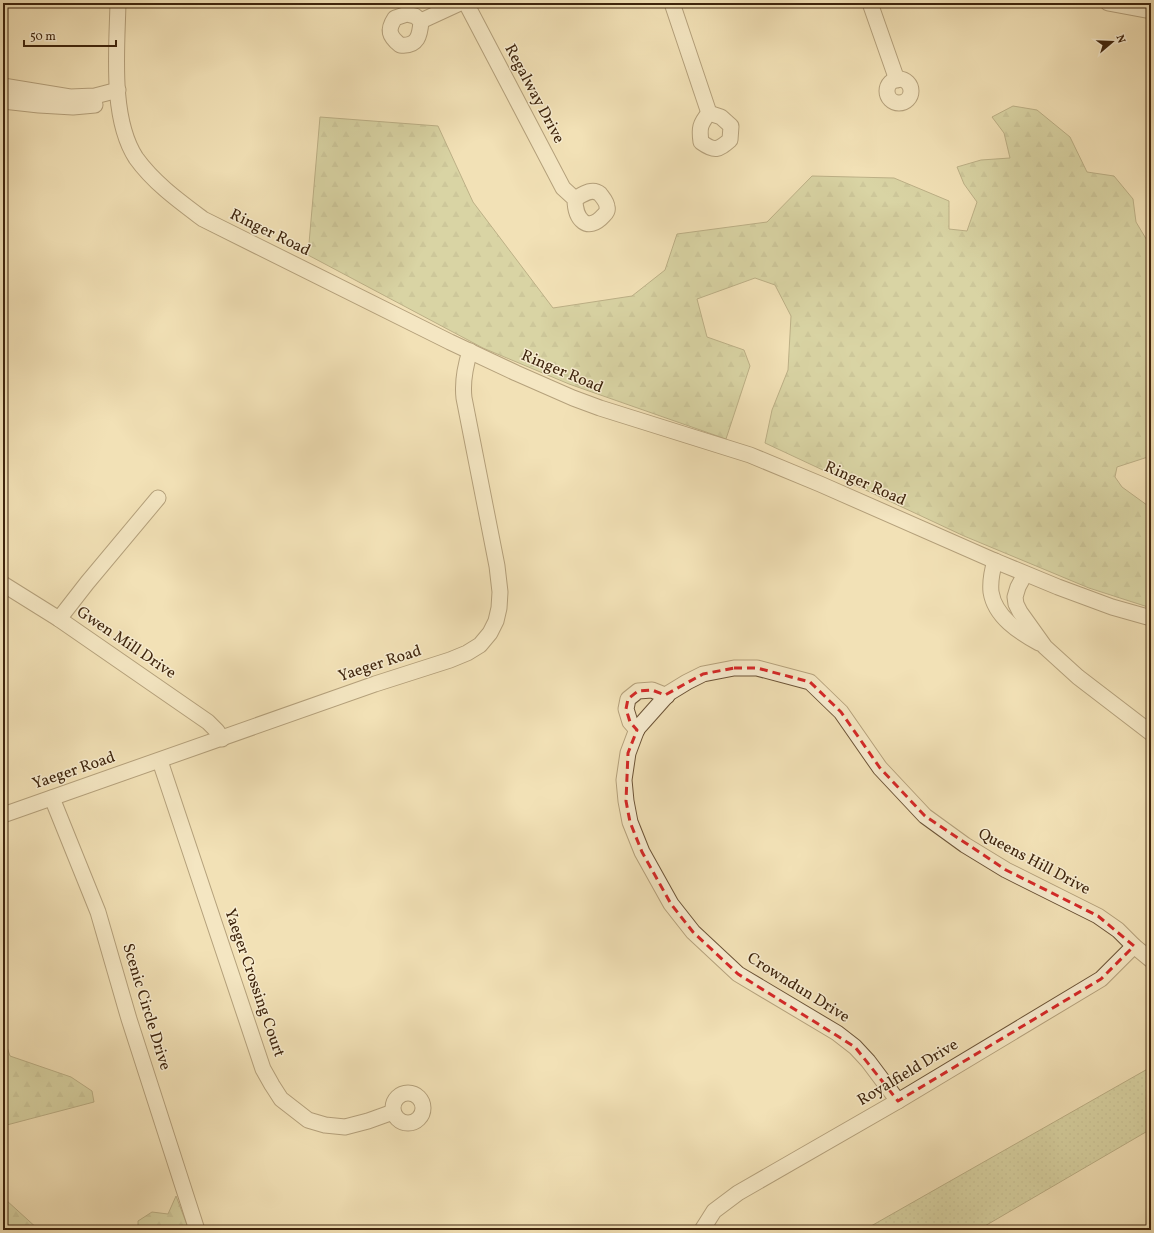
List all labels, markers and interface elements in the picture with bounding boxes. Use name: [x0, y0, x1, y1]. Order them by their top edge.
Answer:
scale bar: [24, 22, 116, 48]
north arrow: [1092, 22, 1132, 62]
text: 50 m: [30, 29, 56, 45]
text: N: [1112, 33, 1128, 45]
street label: Regalway Drive: [499, 41, 569, 147]
street label: Ringer Road: [226, 204, 314, 262]
street label: Ringer Road: [518, 345, 606, 399]
street label: Ringer Road: [821, 456, 909, 512]
street label: Gwen Mill Drive: [72, 601, 180, 685]
street label: Yaeger Road: [336, 640, 424, 688]
street label: Yaeger Road: [30, 747, 118, 795]
street label: Queens Hill Drive: [974, 823, 1094, 901]
street label: Yaeger Crossing Court: [218, 906, 290, 1061]
street label: Scenic Circle Drive: [116, 941, 176, 1073]
street label: Crowndun Drive: [742, 948, 854, 1028]
street label: Royalfield Drive: [853, 1034, 963, 1112]

